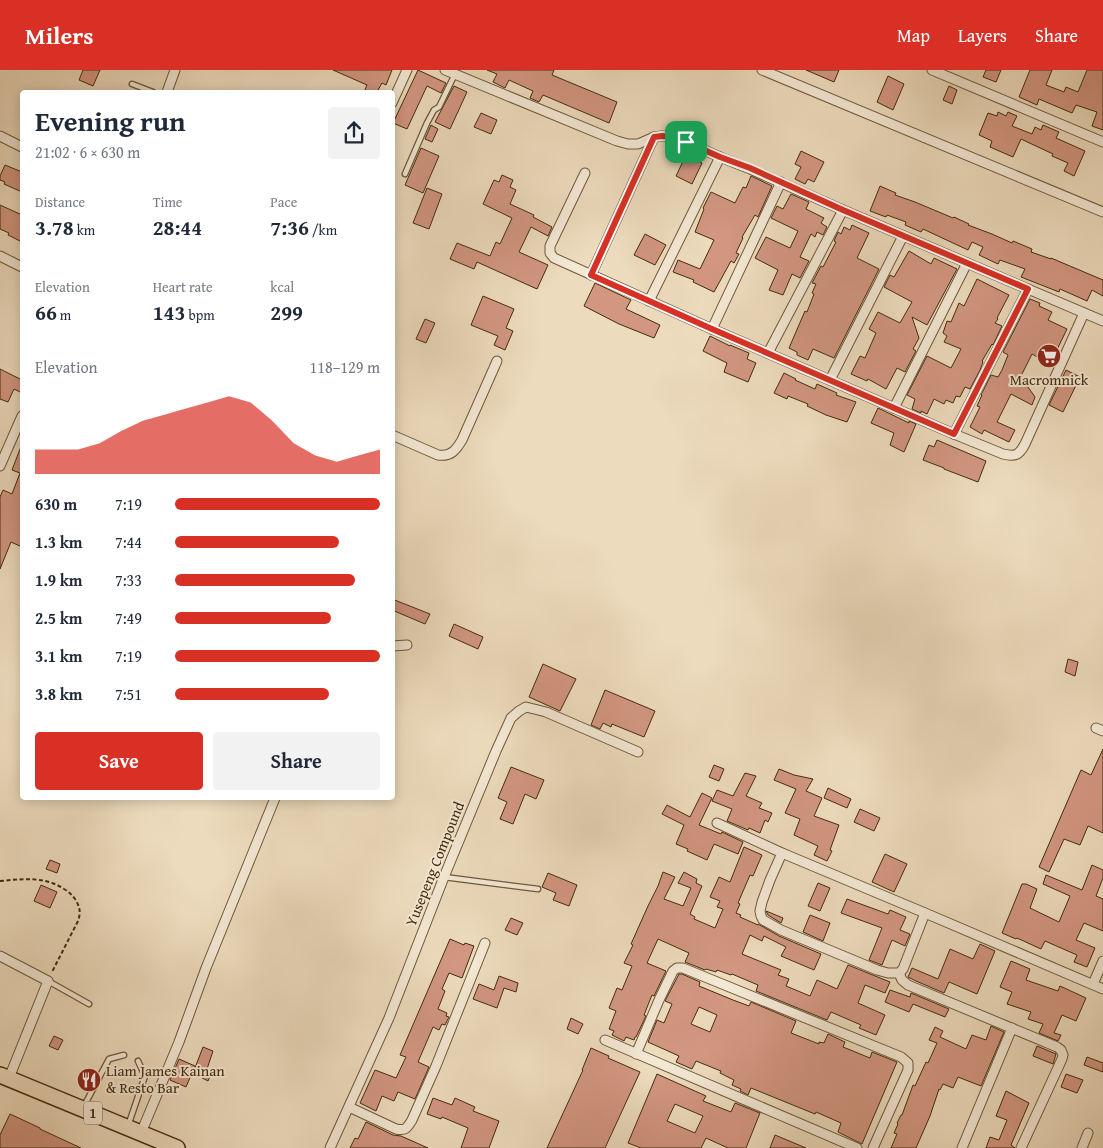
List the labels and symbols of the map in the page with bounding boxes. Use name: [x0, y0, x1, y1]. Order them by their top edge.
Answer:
pin: [665, 121, 707, 163]
supermarket icon: Macromnick: [1036, 343, 1062, 369]
place label: Macromnick: [1010, 369, 1089, 390]
street label: Yusepeng Compound: [400, 798, 469, 929]
place label: Liam James Kainan & Resto Bar: [106, 1060, 225, 1098]
restaurant icon: Liam James Kainan & Resto Bar: [76, 1067, 102, 1093]
road number: 1: [84, 1102, 102, 1124]

